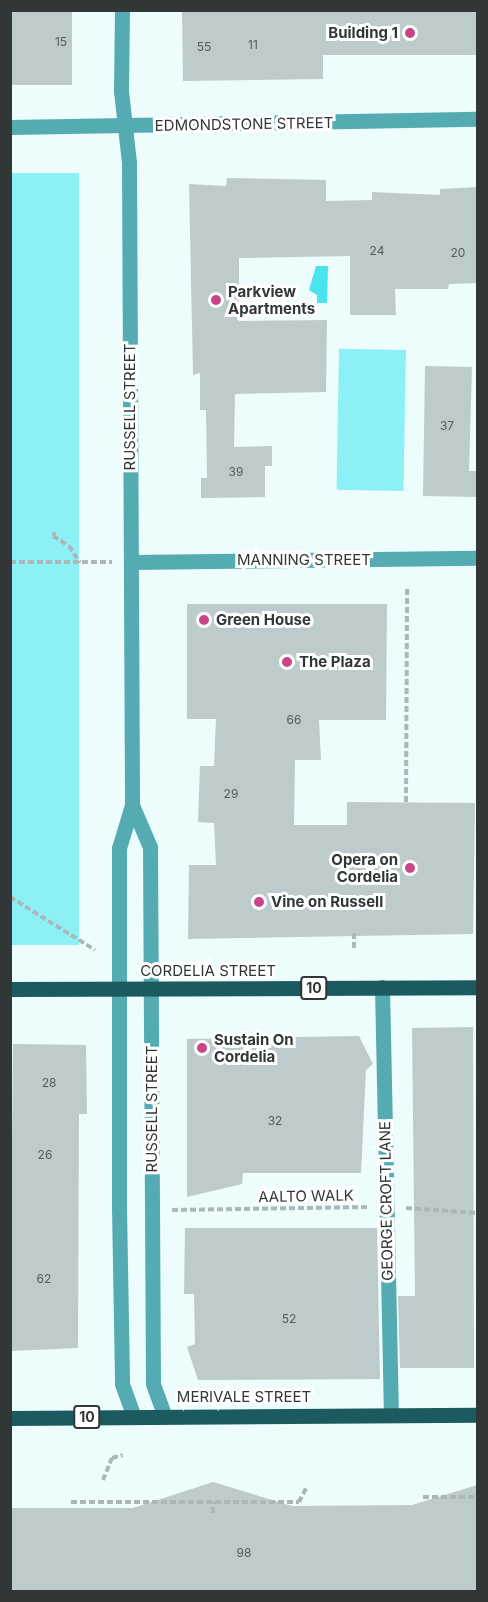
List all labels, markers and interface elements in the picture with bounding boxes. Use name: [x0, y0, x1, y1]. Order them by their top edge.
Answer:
place label: Building 1: [328, 24, 398, 42]
marker: Building 1: [403, 26, 417, 40]
house number: 15: [55, 35, 67, 49]
house number: 11: [248, 38, 258, 52]
house number: 55: [197, 40, 211, 54]
street label: EDMONDSTONE STREET: [155, 113, 333, 135]
house number: 24: [370, 244, 384, 258]
house number: 20: [451, 246, 465, 260]
place label: Parkview Apartments: [228, 282, 315, 317]
marker: Parkview Apartments: [209, 293, 223, 307]
street label: RUSSELL STREET: [121, 344, 139, 470]
house number: 37: [440, 419, 454, 433]
house number: 39: [229, 465, 243, 479]
street label: MANNING STREET: [237, 551, 371, 569]
place label: Green House: [216, 611, 311, 629]
marker: Green House: [197, 613, 211, 627]
place label: The Plaza: [299, 653, 371, 671]
marker: The Plaza: [280, 655, 294, 669]
house number: 66: [287, 713, 301, 727]
house number: 29: [224, 787, 238, 801]
place label: Opera on Cordelia: [331, 850, 398, 885]
marker: Opera on Cordelia: [403, 861, 417, 875]
place label: Vine on Russell: [271, 893, 383, 911]
marker: Vine on Russell: [252, 895, 266, 909]
street label: CORDELIA STREET: [140, 962, 276, 980]
road number: 10: [299, 977, 329, 999]
place label: Sustain On Cordelia: [214, 1030, 294, 1065]
marker: Sustain On Cordelia: [195, 1041, 209, 1055]
street label: RUSSELL STREET: [143, 1046, 161, 1172]
house number: 28: [42, 1076, 56, 1090]
house number: 32: [268, 1114, 282, 1128]
street label: GEORGE CROFT LANE: [376, 1121, 396, 1281]
house number: 26: [38, 1148, 52, 1162]
street label: AALTO WALK: [258, 1186, 354, 1206]
house number: 62: [37, 1272, 51, 1286]
house number: 52: [282, 1312, 296, 1326]
street label: MERIVALE STREET: [177, 1388, 311, 1406]
road number: 10: [72, 1406, 102, 1428]
house number: 98: [237, 1546, 251, 1560]

